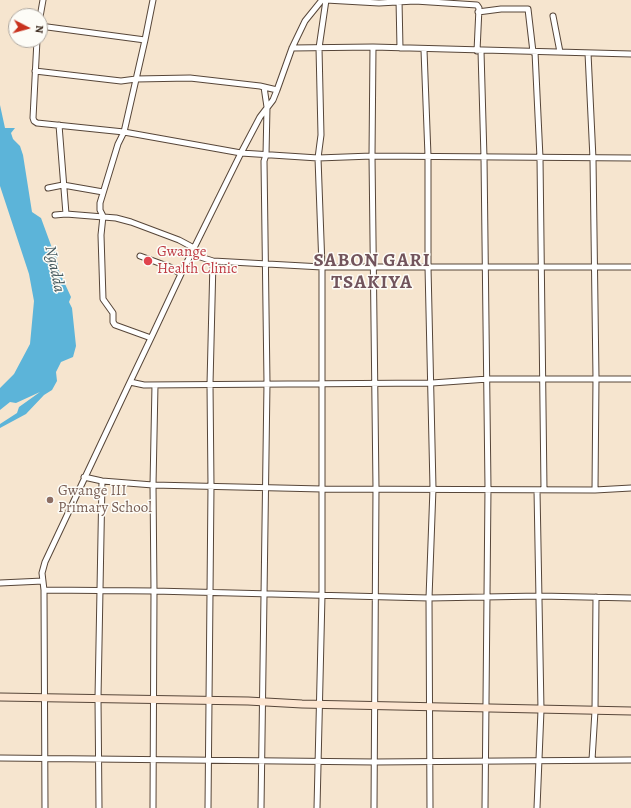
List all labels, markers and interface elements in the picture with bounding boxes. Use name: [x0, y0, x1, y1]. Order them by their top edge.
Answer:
north arrow: [8, 8, 48, 48]
text: N: [32, 24, 47, 34]
place label: Gwange Health Clinic: [157, 243, 237, 278]
water label: Ngadda: [40, 244, 68, 294]
district label: SABON GARI TSAKIYA: [313, 250, 431, 294]
marker: Gwange Health Clinic: [142, 255, 154, 267]
place label: Gwange III Primary School: [58, 482, 152, 517]
marker: Gwange III Primary School: [45, 495, 55, 505]

